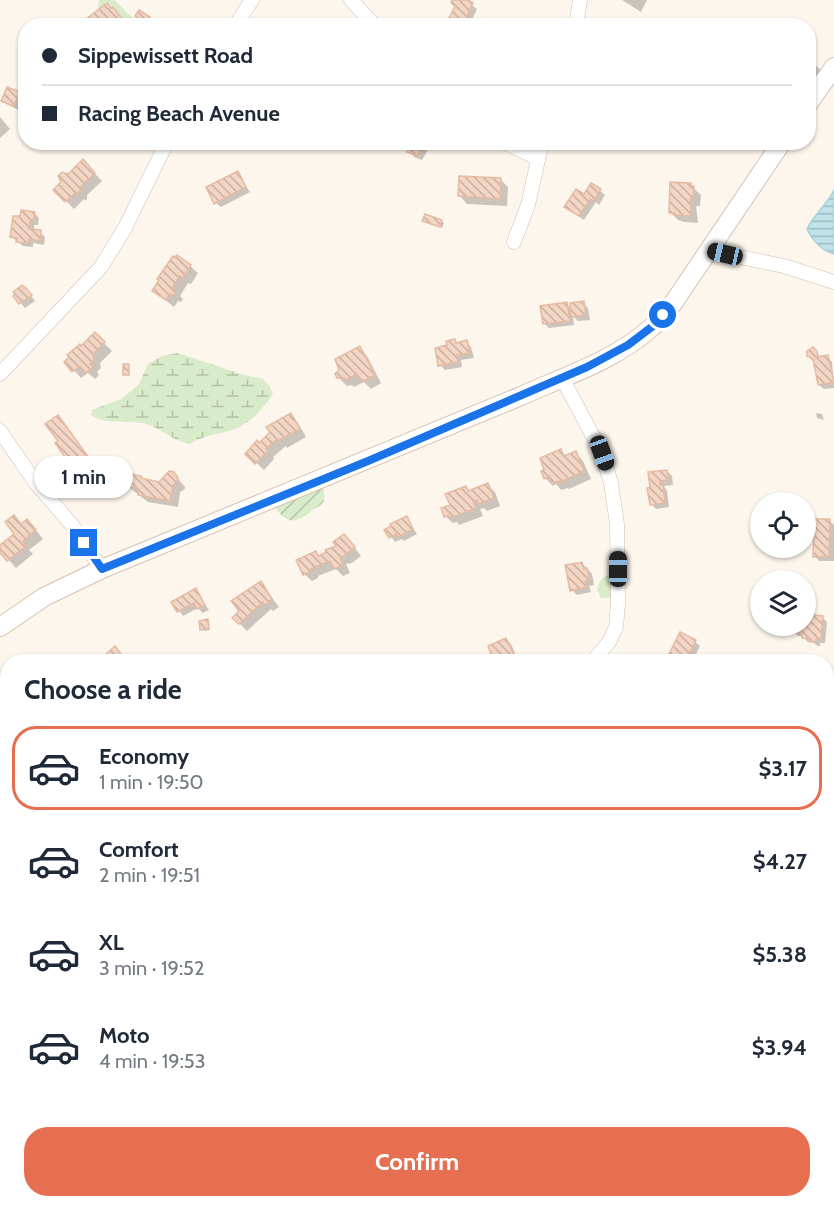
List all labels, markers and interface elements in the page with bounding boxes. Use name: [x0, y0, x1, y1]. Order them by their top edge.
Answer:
text: Sippewissett Road: [78, 42, 253, 69]
text: Racing Beach Avenue: [78, 100, 280, 127]
car: [705, 241, 745, 267]
route start: [649, 301, 676, 328]
car: [587, 433, 617, 473]
callout: 1 min: [34, 456, 134, 498]
text: 1 min: [61, 465, 106, 489]
map controls: [750, 492, 816, 636]
button: locate: [750, 492, 816, 558]
route end: [70, 529, 97, 556]
car: [609, 551, 627, 587]
button: layers: [750, 570, 816, 636]
text: Choose a ride: [24, 673, 182, 706]
icon: car: [27, 741, 81, 795]
text: Economy: [99, 743, 189, 770]
text: $3.17: [759, 755, 807, 782]
text: 1 min · 19:50: [99, 770, 204, 794]
icon: car: [27, 834, 81, 888]
text: Comfort: [99, 836, 178, 863]
text: $4.27: [753, 848, 807, 875]
text: 2 min · 19:51: [99, 863, 200, 887]
icon: car: [27, 927, 81, 981]
text: XL: [99, 929, 124, 956]
text: $5.38: [752, 941, 807, 968]
text: 3 min · 19:52: [99, 956, 204, 980]
icon: car: [27, 1020, 81, 1074]
text: Moto: [99, 1022, 150, 1049]
text: $3.94: [752, 1034, 807, 1061]
text: 4 min · 19:53: [99, 1049, 205, 1073]
button: Confirm: [24, 1127, 810, 1196]

